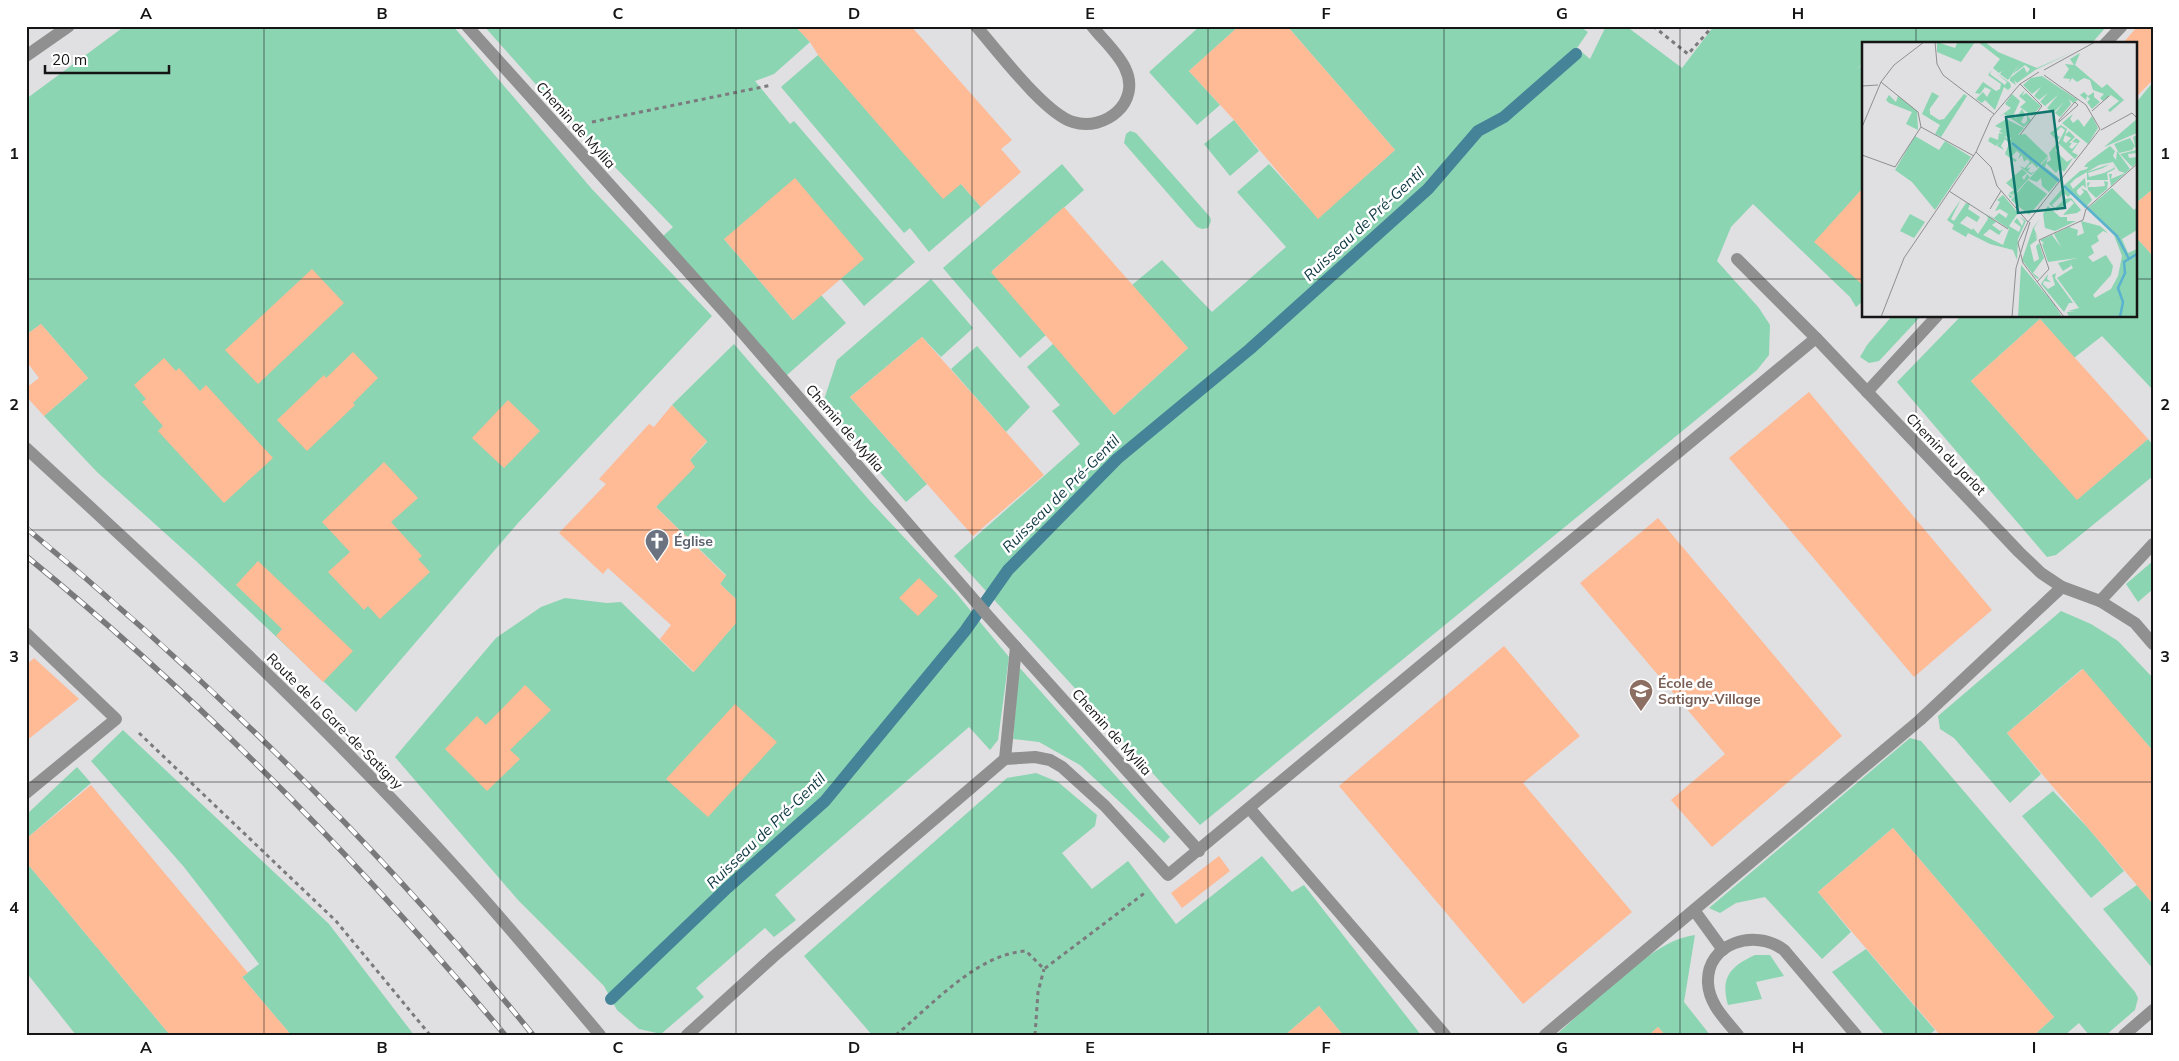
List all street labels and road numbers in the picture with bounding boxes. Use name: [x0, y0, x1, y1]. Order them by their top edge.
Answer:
street label: Chemin de Myllia: [532, 78, 620, 172]
street label: Chemin de Myllia: [802, 380, 888, 476]
street label: Chemin du Jarlot: [1902, 409, 1990, 499]
street label: Route de la Gare-de-Satigny: [263, 649, 407, 793]
street label: Chemin de Myllia: [1068, 685, 1156, 779]

